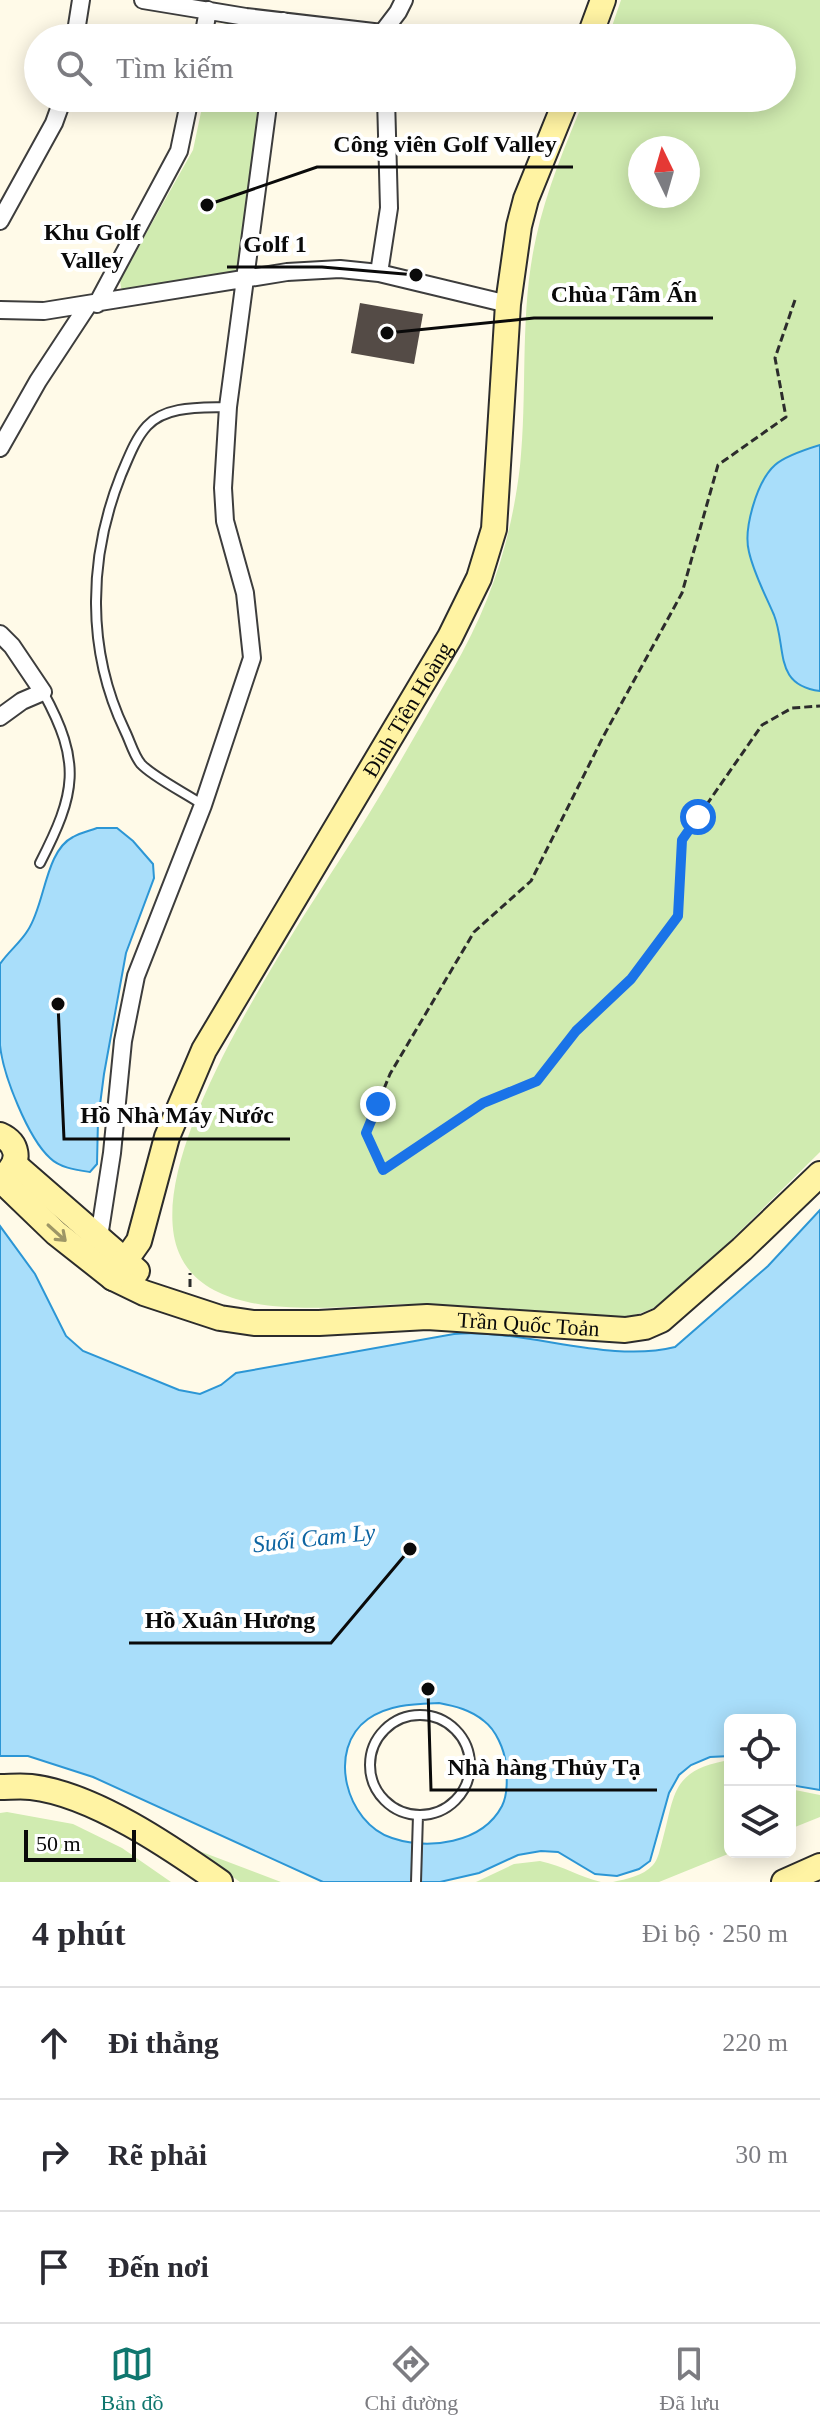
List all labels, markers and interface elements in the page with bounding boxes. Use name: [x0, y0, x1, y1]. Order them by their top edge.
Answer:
search box: [24, 24, 796, 112]
icon: search: [52, 46, 96, 90]
text: Tìm kiếm: [116, 51, 233, 84]
callout: Công viên Golf Valley: [317, 119, 573, 167]
text: Công viên Golf Valley: [333, 131, 557, 157]
north arrow: [628, 136, 700, 208]
district label: Khu Golf Valley: [44, 219, 141, 273]
callout: Golf 1: [227, 219, 322, 267]
text: Golf 1: [243, 231, 307, 257]
callout: Chùa Tâm Ấn: [534, 270, 713, 318]
text: Chùa Tâm Ấn: [551, 281, 697, 307]
street label: Đinh Tiên Hoàng: [357, 637, 457, 781]
route start: [680, 799, 716, 835]
route end: [360, 1086, 396, 1122]
callout: Hồ Nhà Máy Nước: [64, 1091, 290, 1139]
text: Hồ Nhà Máy Nước: [80, 1102, 274, 1128]
one-way arrow: [46, 1223, 66, 1241]
street label: Trần Quốc Toản: [456, 1307, 600, 1341]
water label: Suối Cam Ly: [251, 1519, 377, 1557]
callout: Hồ Xuân Hương: [129, 1595, 331, 1643]
text: Hồ Xuân Hương: [145, 1607, 315, 1633]
map controls: [724, 1714, 796, 1858]
button: locate: [724, 1714, 796, 1786]
callout: Nhà hàng Thủy Tạ: [431, 1742, 657, 1790]
text: Nhà hàng Thủy Tạ: [447, 1754, 641, 1780]
button: layers: [724, 1786, 796, 1858]
scale bar: [24, 1826, 136, 1862]
text: 50 m: [36, 1831, 81, 1856]
text: 4 phút: [32, 1915, 126, 1952]
text: Đi bộ · 250 m: [642, 1919, 788, 1948]
icon: ahead: [32, 2021, 76, 2065]
text: Đi thẳng: [108, 2026, 219, 2059]
text: 220 m: [722, 2028, 788, 2057]
icon: right: [32, 2133, 76, 2177]
text: Rẽ phải: [108, 2138, 207, 2171]
text: 30 m: [735, 2140, 788, 2169]
icon: arrive: [32, 2245, 76, 2289]
text: Đến nơi: [108, 2250, 209, 2283]
tab: Bản đồ: [101, 2342, 163, 2416]
tab: Chỉ đường: [364, 2342, 458, 2416]
tab: Đã lưu: [659, 2342, 720, 2416]

